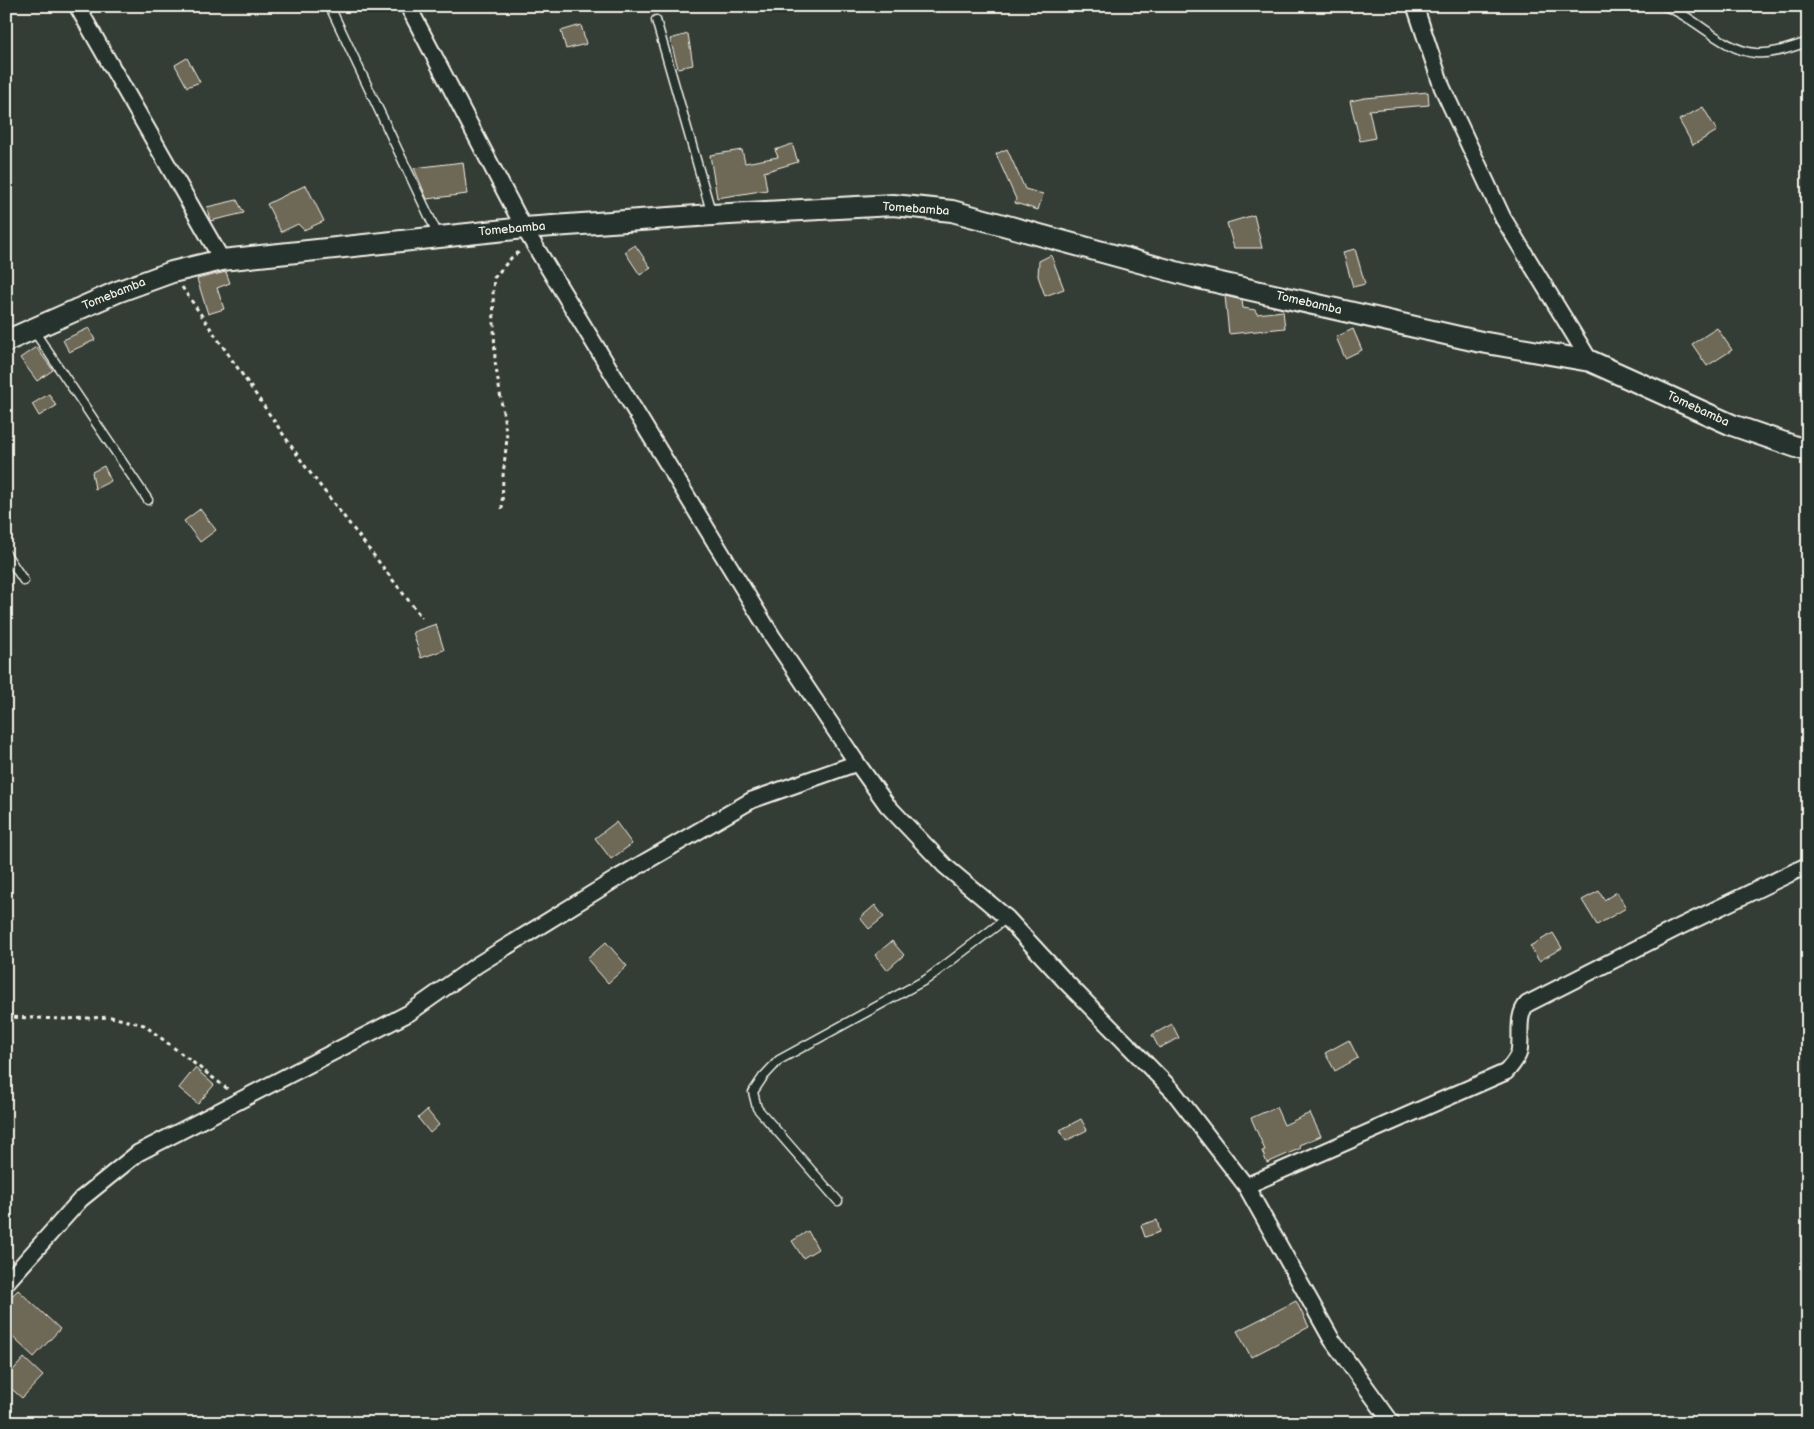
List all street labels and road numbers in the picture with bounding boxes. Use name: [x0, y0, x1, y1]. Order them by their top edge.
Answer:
street label: Tomebamba: [882, 199, 950, 219]
street label: Tomebamba: [478, 219, 546, 239]
street label: Tomebamba: [80, 274, 148, 313]
street label: Tomebamba: [1275, 288, 1343, 318]
street label: Tomebamba: [1664, 388, 1732, 430]

